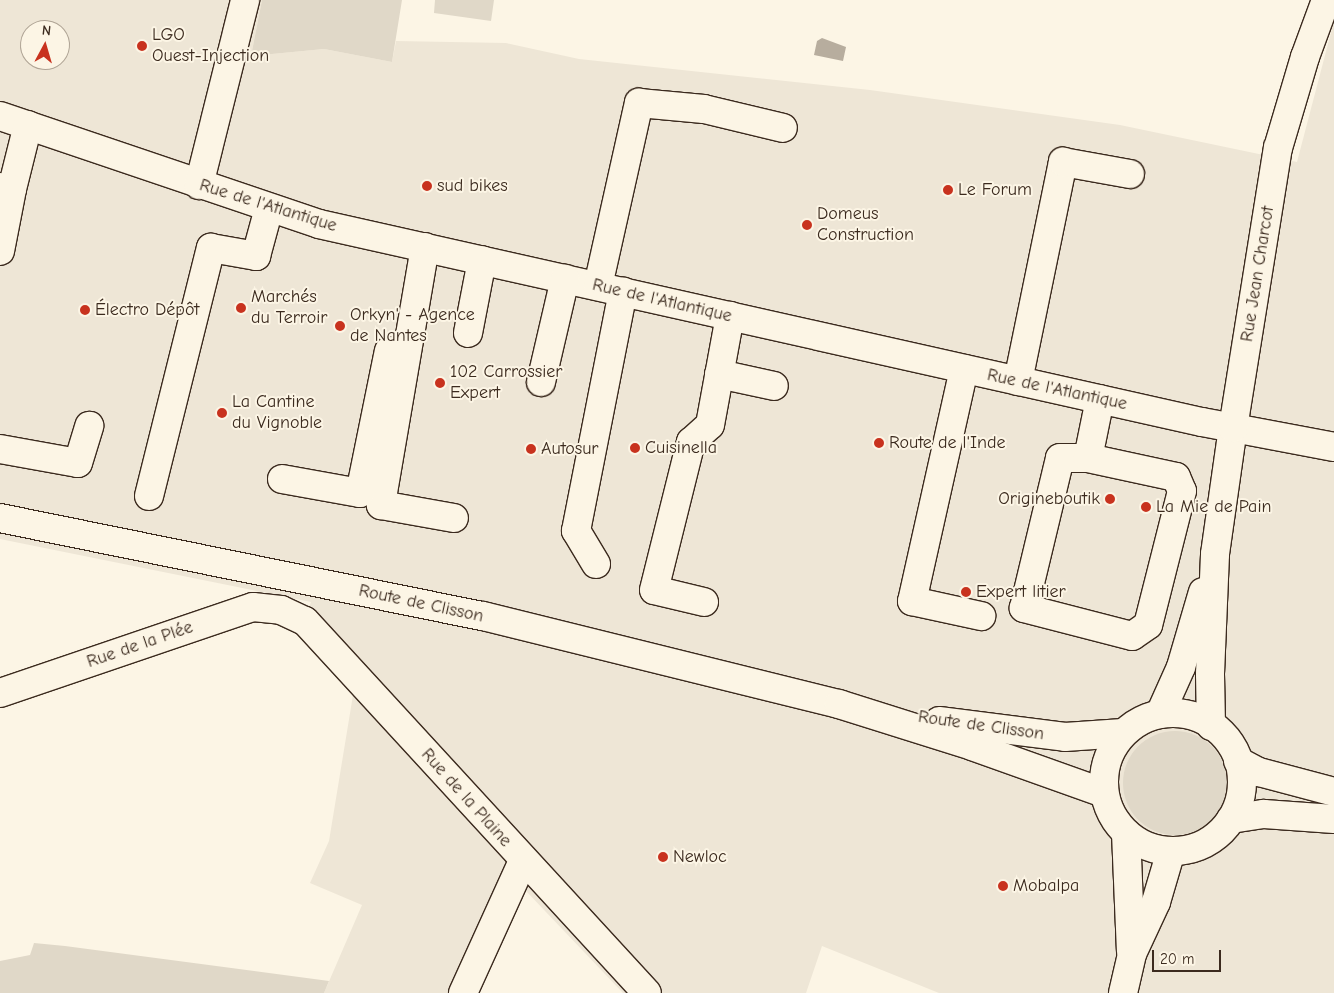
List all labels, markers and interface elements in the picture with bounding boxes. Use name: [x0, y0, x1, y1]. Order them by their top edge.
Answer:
north arrow: [20, 20, 70, 70]
text: N: [41, 22, 52, 40]
place label: LGO Ouest-Injection: [152, 25, 269, 68]
marker: LGO Ouest-Injection: [136, 40, 148, 52]
street label: Rue de l'Atlantique: [197, 175, 339, 237]
place label: sud bikes: [437, 175, 508, 197]
place label: Le Forum: [958, 179, 1032, 201]
marker: sud bikes: [421, 180, 433, 192]
marker: Le Forum: [942, 184, 954, 196]
place label: Domeus Construction: [817, 204, 914, 246]
street label: Rue Jean Charcot: [1237, 205, 1279, 343]
marker: Domeus Construction: [801, 219, 813, 231]
street label: Rue de l'Atlantique: [590, 274, 734, 328]
place label: Marchés du Terroir: [251, 287, 327, 330]
place label: Électro Dépôt: [95, 299, 199, 321]
marker: Marchés du Terroir: [235, 302, 247, 314]
marker: Électro Dépôt: [79, 304, 91, 316]
place label: Orkyn' - Agence de Nantes: [350, 305, 475, 348]
marker: Orkyn' - Agence de Nantes: [334, 320, 346, 332]
place label: 102 Carrossier Expert: [450, 362, 562, 404]
street label: Rue de l'Atlantique: [985, 365, 1129, 415]
marker: 102 Carrossier Expert: [434, 377, 446, 389]
place label: La Cantine du Vignoble: [232, 392, 322, 434]
marker: La Cantine du Vignoble: [216, 407, 228, 419]
place label: Route de l'Inde: [889, 432, 1005, 454]
place label: Cuisinella: [645, 437, 717, 459]
marker: Route de l'Inde: [873, 437, 885, 449]
place label: Autosur: [541, 438, 599, 460]
marker: Cuisinella: [629, 442, 641, 454]
marker: Autosur: [525, 443, 537, 455]
place label: Origineboutik: [998, 488, 1100, 510]
marker: Origineboutik: [1104, 493, 1116, 505]
place label: La Mie de Pain: [1156, 496, 1271, 518]
marker: La Mie de Pain: [1140, 501, 1152, 513]
street label: Route de Clisson: [357, 580, 485, 628]
place label: Expert litier: [976, 581, 1066, 603]
marker: Expert litier: [960, 586, 972, 598]
street label: Rue de la Plée: [84, 617, 196, 673]
street label: Route de Clisson: [917, 706, 1045, 746]
street label: Rue de la Plaine: [416, 744, 516, 852]
place label: Newloc: [673, 846, 727, 868]
marker: Newloc: [657, 851, 669, 863]
place label: Mobalpa: [1013, 875, 1079, 897]
marker: Mobalpa: [997, 880, 1009, 892]
scale bar: [1154, 940, 1223, 972]
text: 20 m: [1160, 950, 1194, 968]

